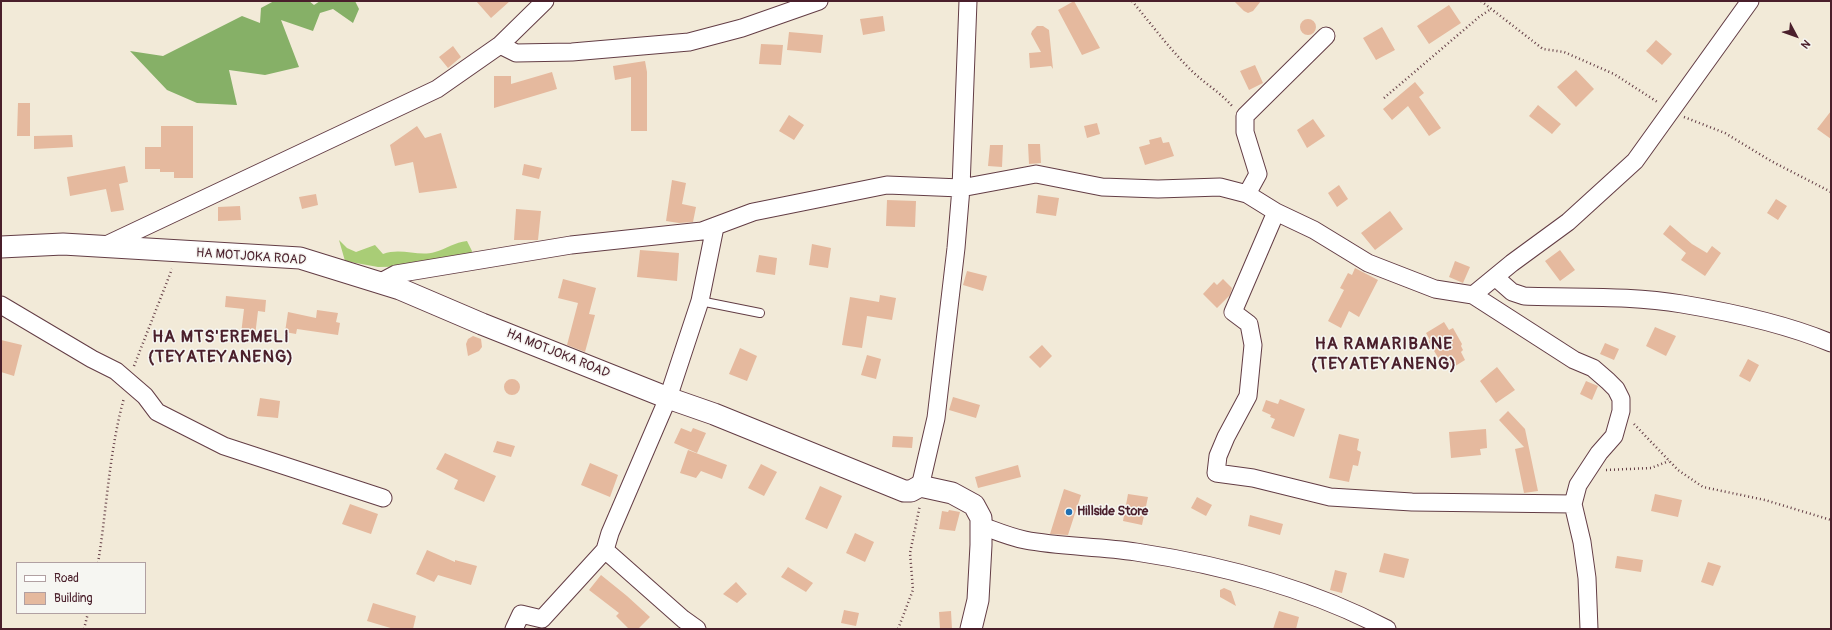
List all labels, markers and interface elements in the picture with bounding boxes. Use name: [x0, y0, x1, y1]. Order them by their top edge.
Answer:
north arrow: [1776, 16, 1816, 56]
text: N: [1798, 37, 1813, 51]
street label: HA MOTJOKA ROAD: [195, 245, 307, 269]
street label: HA MOTJOKA ROAD: [504, 326, 612, 382]
district label: HA MTS'EREMELI (TEYATEYANENG): [148, 328, 294, 368]
district label: HA RAMARIBANE (TEYATEYANENG): [1311, 335, 1457, 375]
place label: Hillside Store: [1077, 504, 1148, 520]
marker: Hillside Store: [1064, 507, 1074, 517]
legend: [16, 562, 146, 614]
text: Road: [54, 571, 79, 586]
text: Building: [54, 591, 93, 606]

